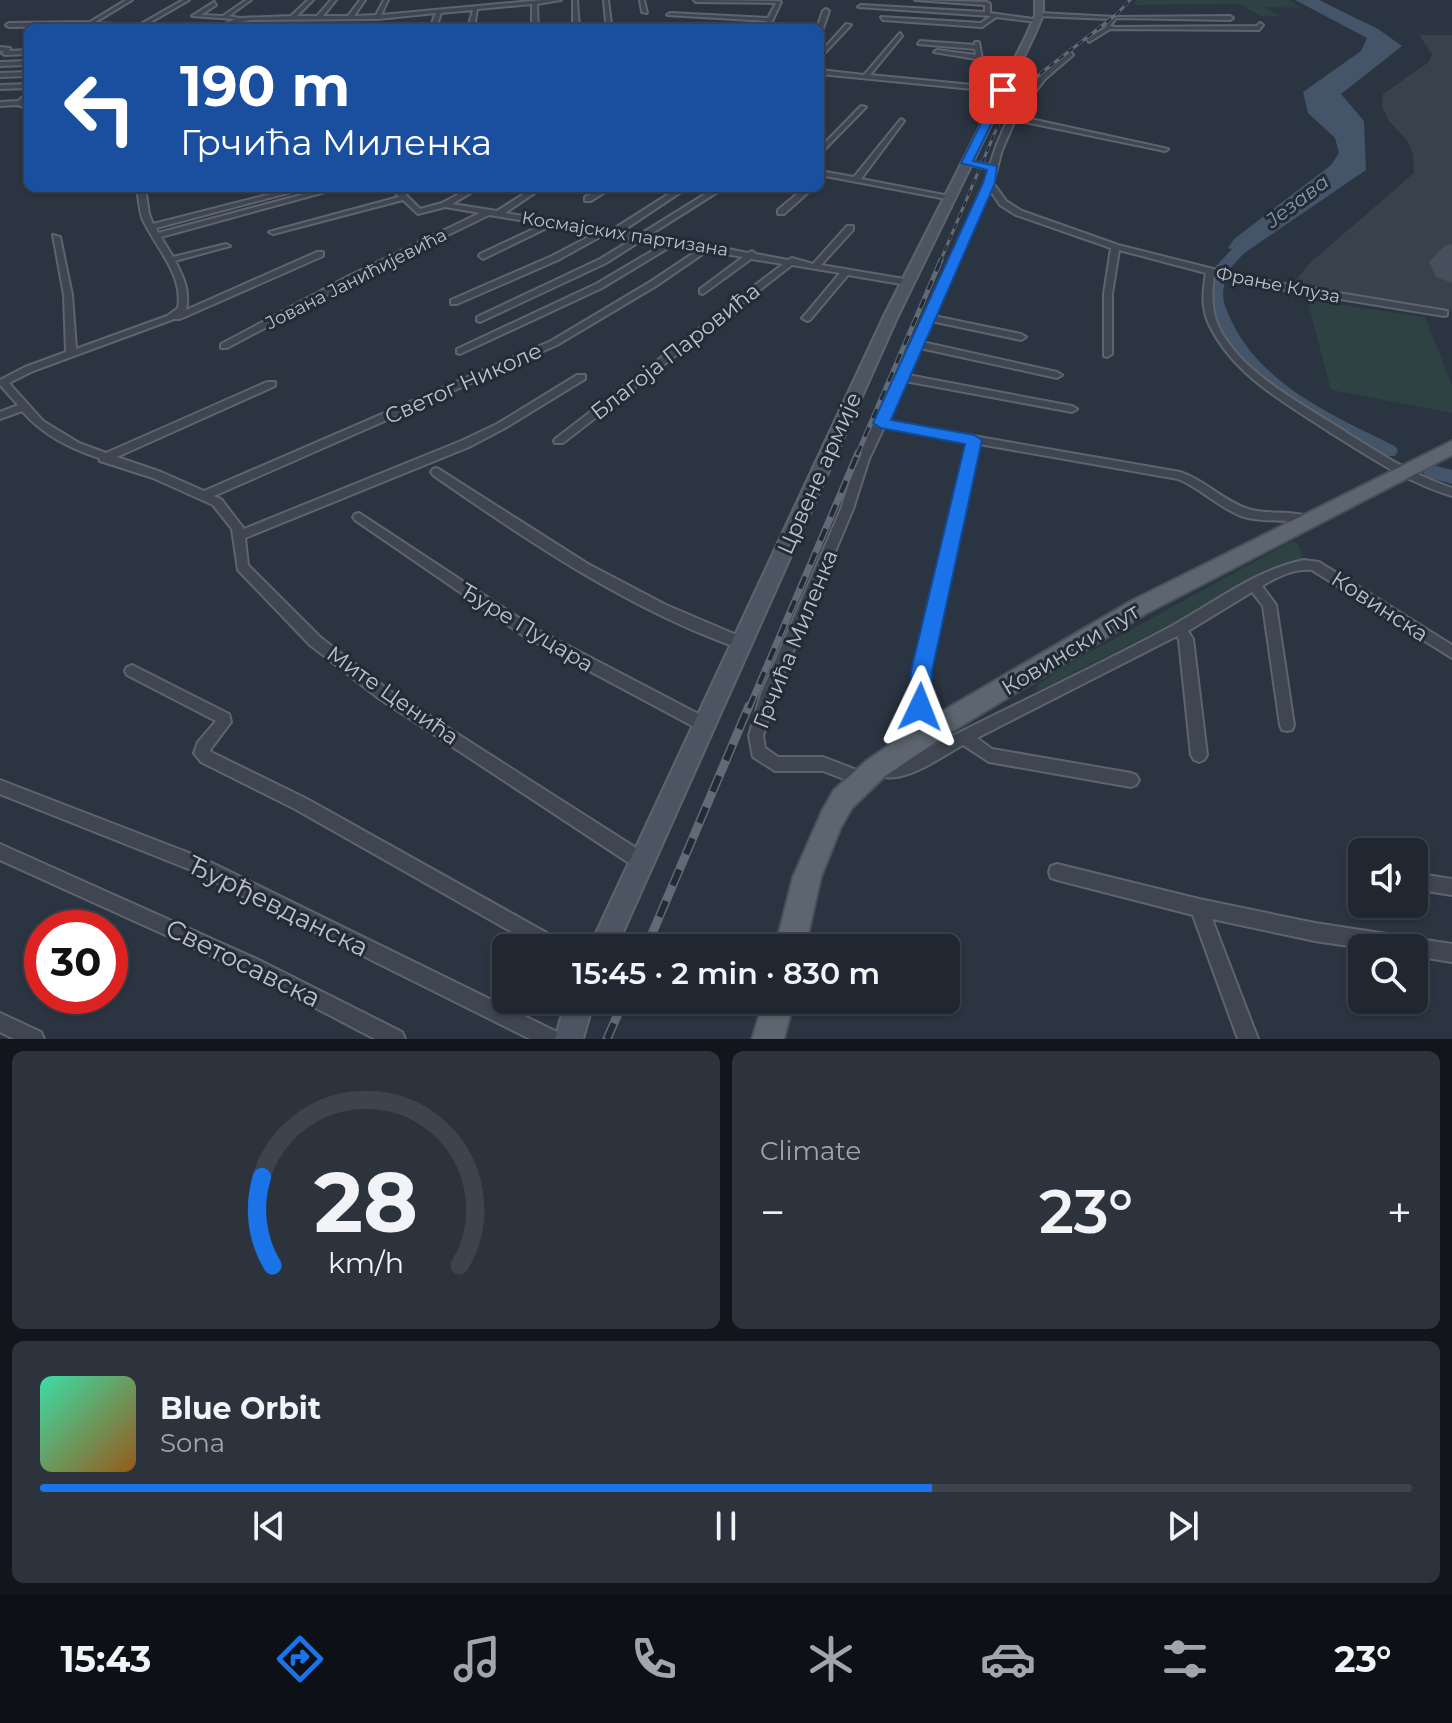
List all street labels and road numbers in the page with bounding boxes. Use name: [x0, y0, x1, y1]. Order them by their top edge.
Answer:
street label: Космајских партизана: [520, 207, 730, 261]
street label: Јована Јанићијевића: [262, 224, 450, 334]
street label: Фрање Клуза: [1214, 262, 1342, 308]
street label: Благоја Паровића: [585, 277, 765, 426]
street label: Светог Николе: [380, 337, 546, 430]
street label: Црвене армије: [772, 388, 867, 558]
street label: Грчића Миленка: [747, 546, 844, 733]
street label: Ковинска: [1326, 565, 1433, 648]
street label: Ђуре Пуцара: [455, 577, 598, 678]
street label: Ковински пут: [997, 597, 1144, 701]
street label: Мите Ценића: [322, 640, 464, 751]
street label: Ђурђевданска: [182, 848, 374, 964]
street label: Светосавска: [160, 912, 326, 1014]

